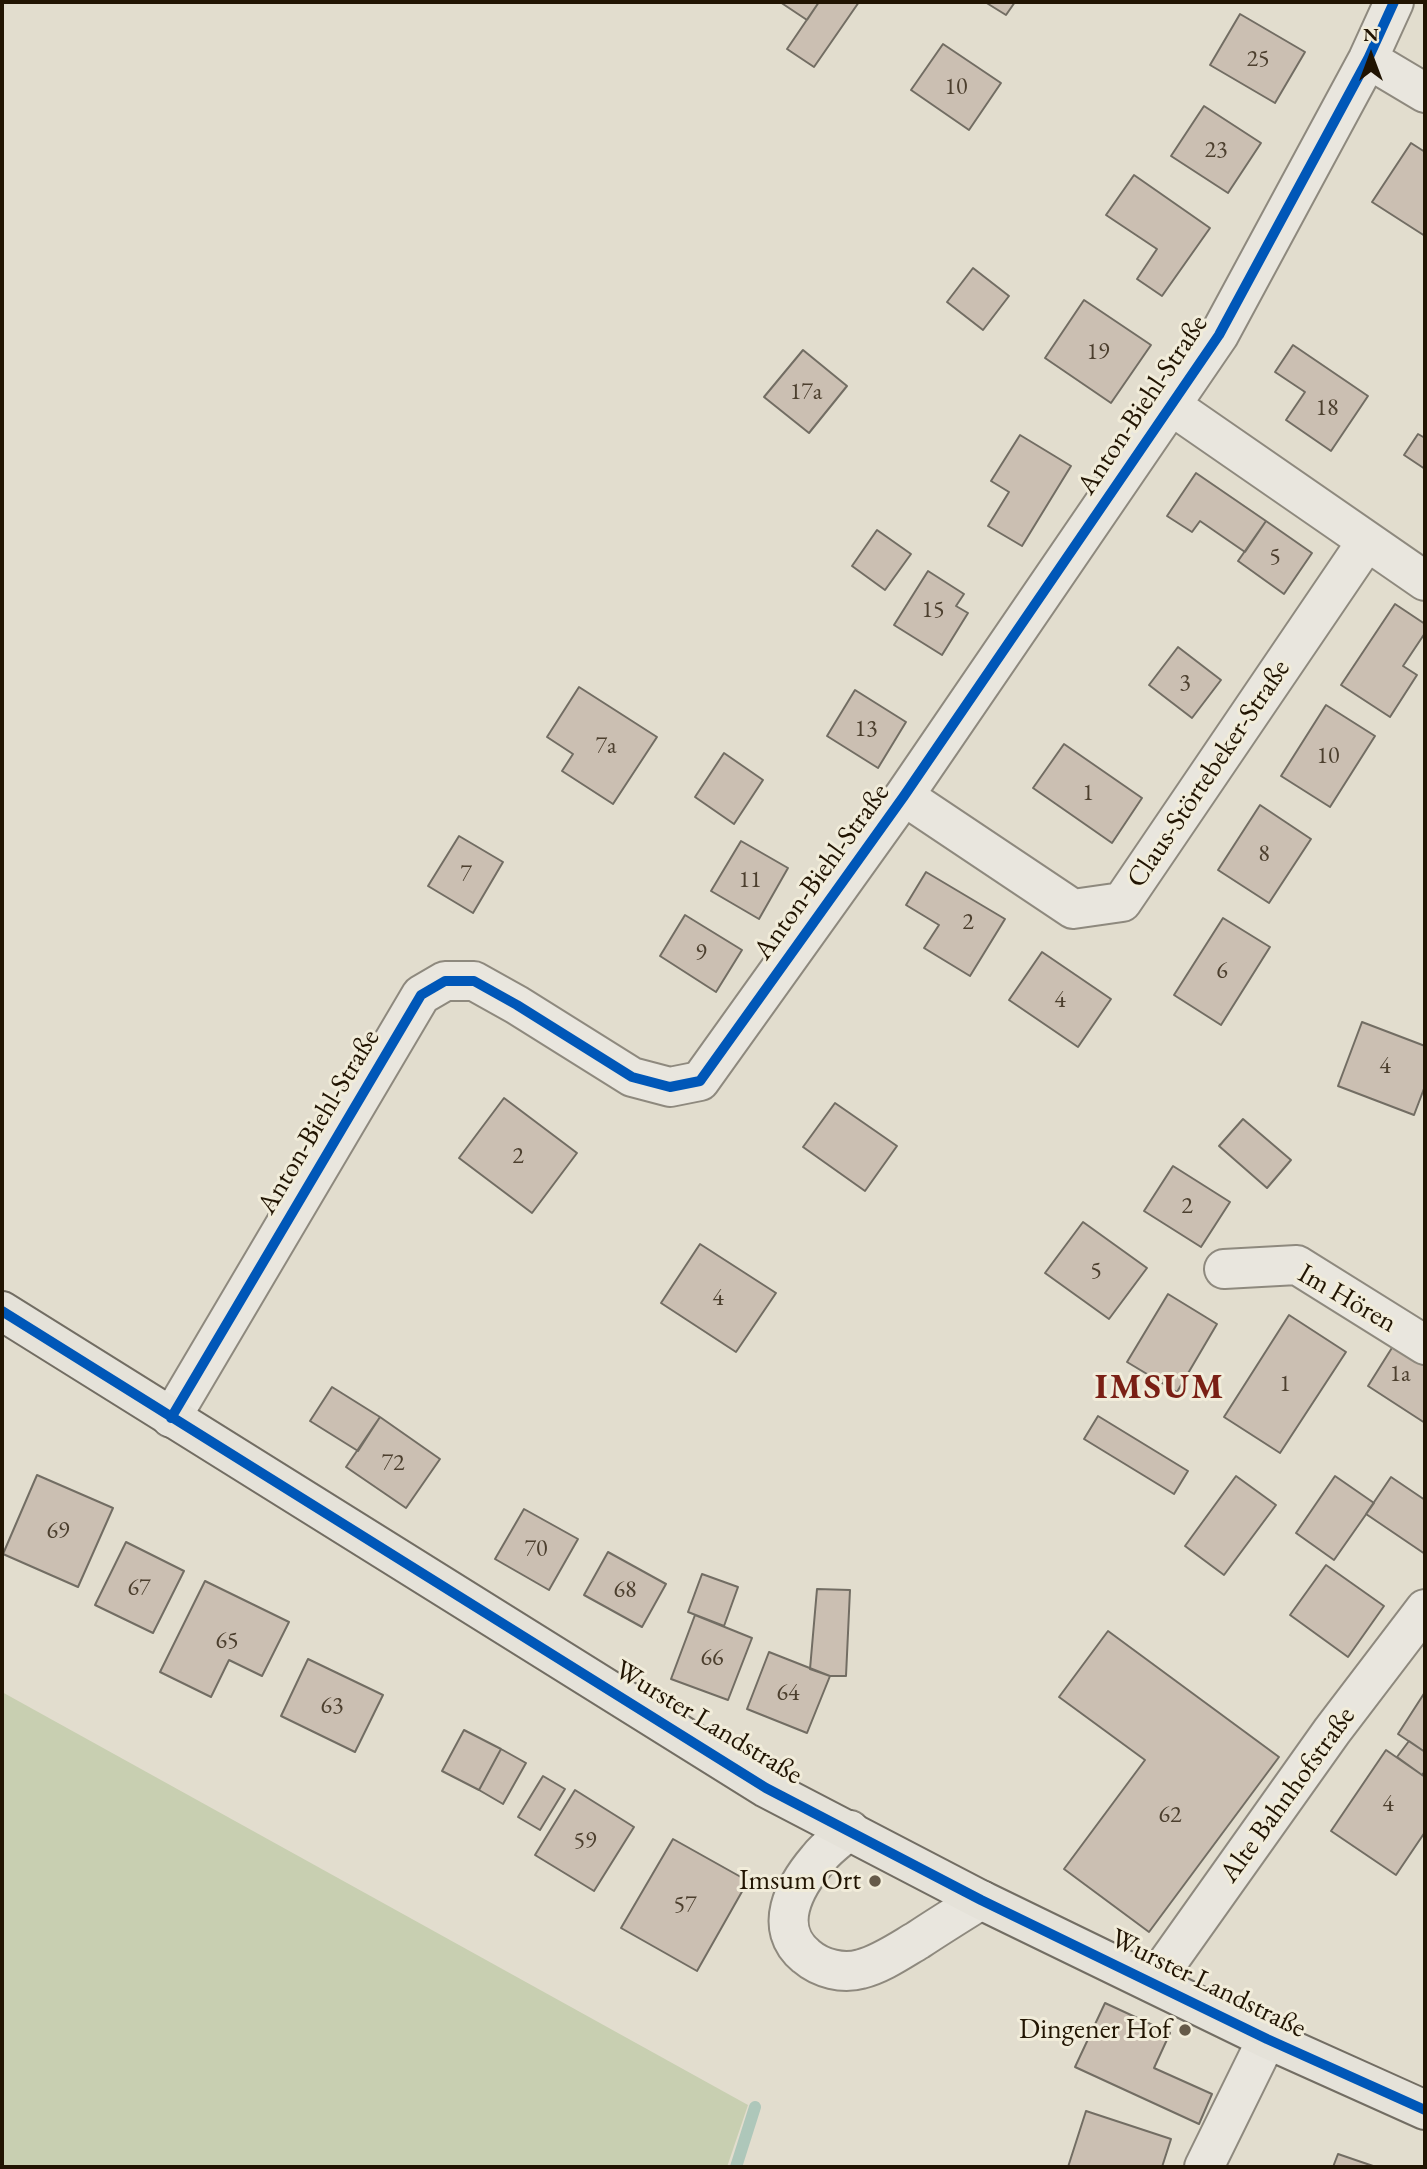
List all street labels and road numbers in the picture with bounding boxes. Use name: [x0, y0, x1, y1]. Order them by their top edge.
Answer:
street label: Anton-Biehl-Straße: [1070, 309, 1216, 501]
street label: Claus-Störtebeker-Straße: [1120, 654, 1298, 894]
street label: Anton-Biehl-Straße: [747, 777, 897, 967]
street label: Anton-Biehl-Straße: [251, 1023, 387, 1221]
street label: Im Hören: [1292, 1257, 1402, 1341]
street label: Wurster Landstraße: [608, 1654, 808, 1792]
street label: Alte Bahnhofstraße: [1213, 1701, 1363, 1889]
street label: Wurster Landstraße: [1105, 1922, 1311, 2046]

